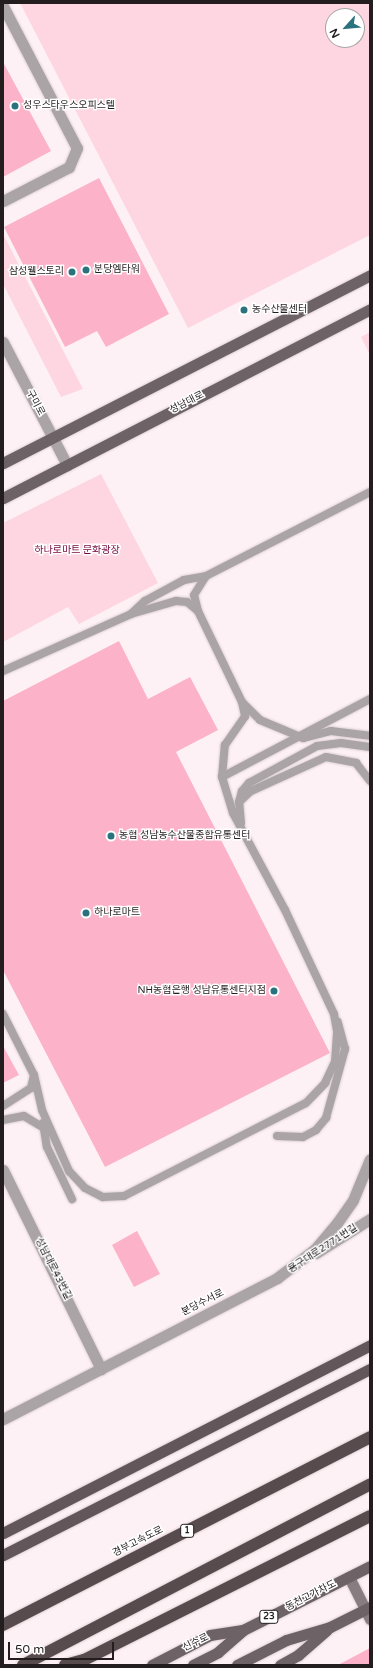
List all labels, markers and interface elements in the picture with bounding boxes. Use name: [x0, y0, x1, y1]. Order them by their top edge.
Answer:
north arrow: [325, 8, 365, 48]
text: N: [327, 26, 343, 40]
place label: 성우스타우스오피스텔: [23, 100, 115, 112]
marker: 성우스타우스오피스텔: [10, 101, 20, 111]
place label: 분당엠타워: [94, 264, 140, 276]
marker: 분당엠타워: [81, 265, 91, 275]
place label: 삼성웰스토리: [9, 266, 64, 278]
marker: 삼성웰스토리: [67, 267, 77, 277]
place label: 농수산물센터: [252, 304, 307, 316]
marker: 농수산물센터: [239, 305, 249, 315]
street label: 구미로: [23, 388, 47, 418]
street label: 성남대로: [168, 389, 206, 417]
park label: 하나로마트 문화광장: [34, 545, 120, 557]
place label: 농협 성남농수산물종합유통센터: [119, 830, 250, 842]
marker: 농협 성남농수산물종합유통센터: [106, 831, 116, 841]
place label: 하나로마트: [94, 907, 140, 919]
marker: 하나로마트: [81, 908, 91, 918]
place label: NH농협은행 성남유통센터지점: [137, 985, 266, 997]
marker: NH농협은행 성남유통센터지점: [269, 986, 279, 996]
street label: 용구대로2771번길: [286, 1222, 360, 1276]
street label: 성남대로43번길: [32, 1236, 74, 1302]
street label: 분당수서로: [180, 1287, 226, 1319]
street label: 경부고속도로: [111, 1524, 165, 1560]
road number: 1: [180, 1524, 194, 1538]
street label: 동천고가차도: [284, 1578, 338, 1614]
road number: 23: [259, 1610, 279, 1624]
street label: 신수로: [181, 1632, 211, 1654]
scale bar: [10, 1634, 116, 1660]
text: 50 m: [15, 1642, 44, 1656]

